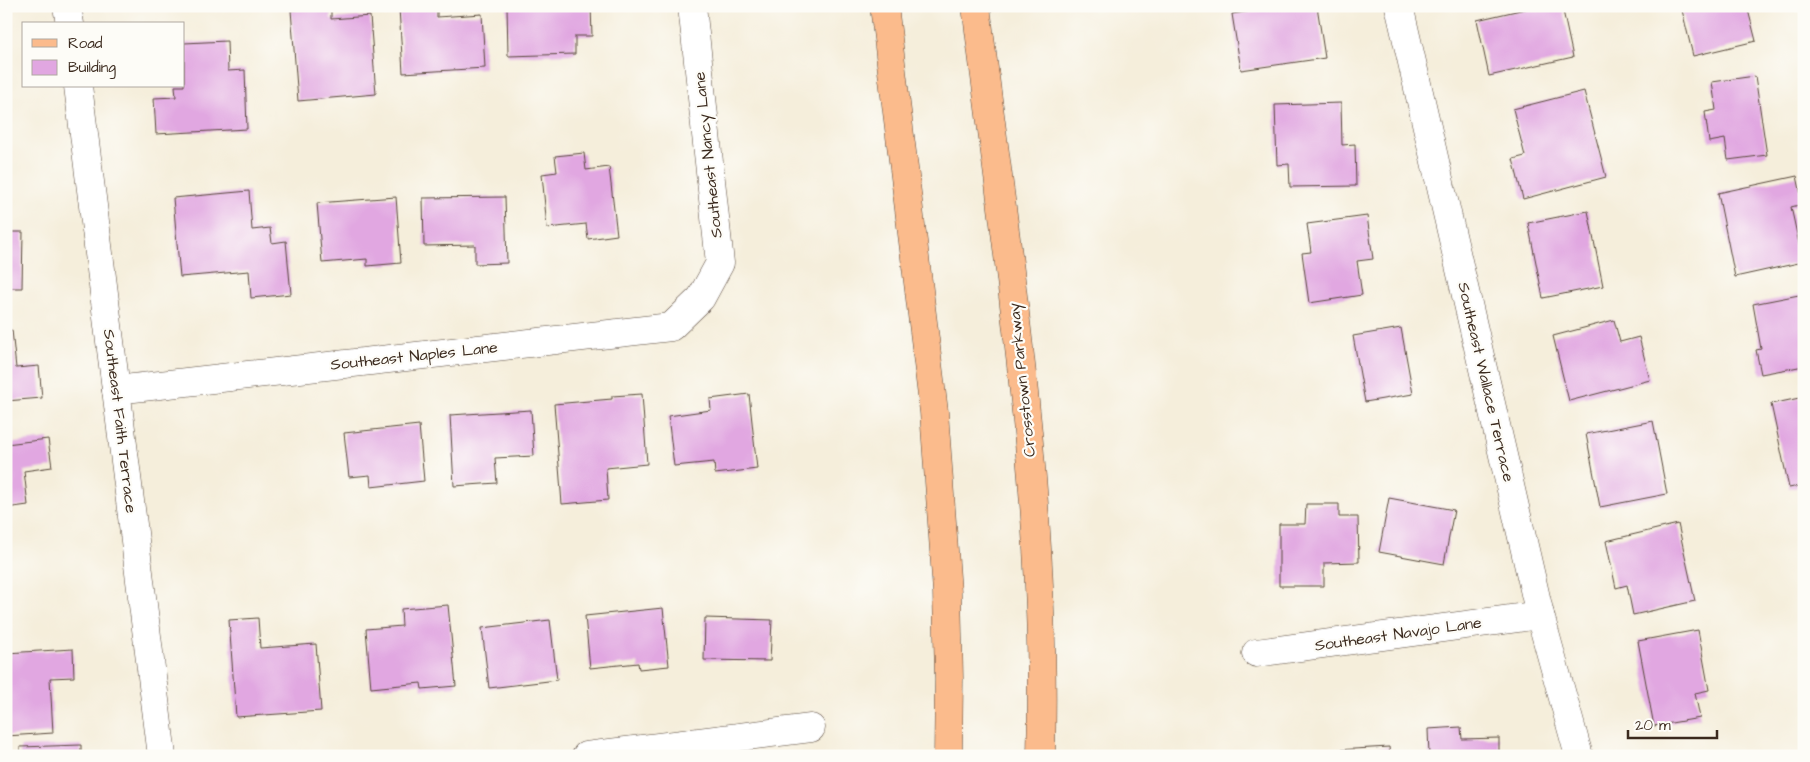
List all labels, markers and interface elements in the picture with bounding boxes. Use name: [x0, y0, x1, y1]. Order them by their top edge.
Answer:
legend: [22, 22, 185, 88]
text: Road: [68, 33, 103, 54]
text: Building: [68, 57, 116, 79]
street label: Southeast Nancy Lane: [688, 70, 729, 239]
street label: Southeast Wallace Terrace: [1452, 280, 1520, 484]
street label: Crosstown Parkway: [1003, 302, 1042, 458]
street label: Southeast Faith Terrace: [98, 328, 142, 515]
street label: Southeast Naples Lane: [329, 336, 499, 376]
street label: Southeast Navajo Lane: [1313, 611, 1483, 657]
scale bar: [1628, 707, 1716, 739]
text: 20 m: [1635, 715, 1671, 736]

